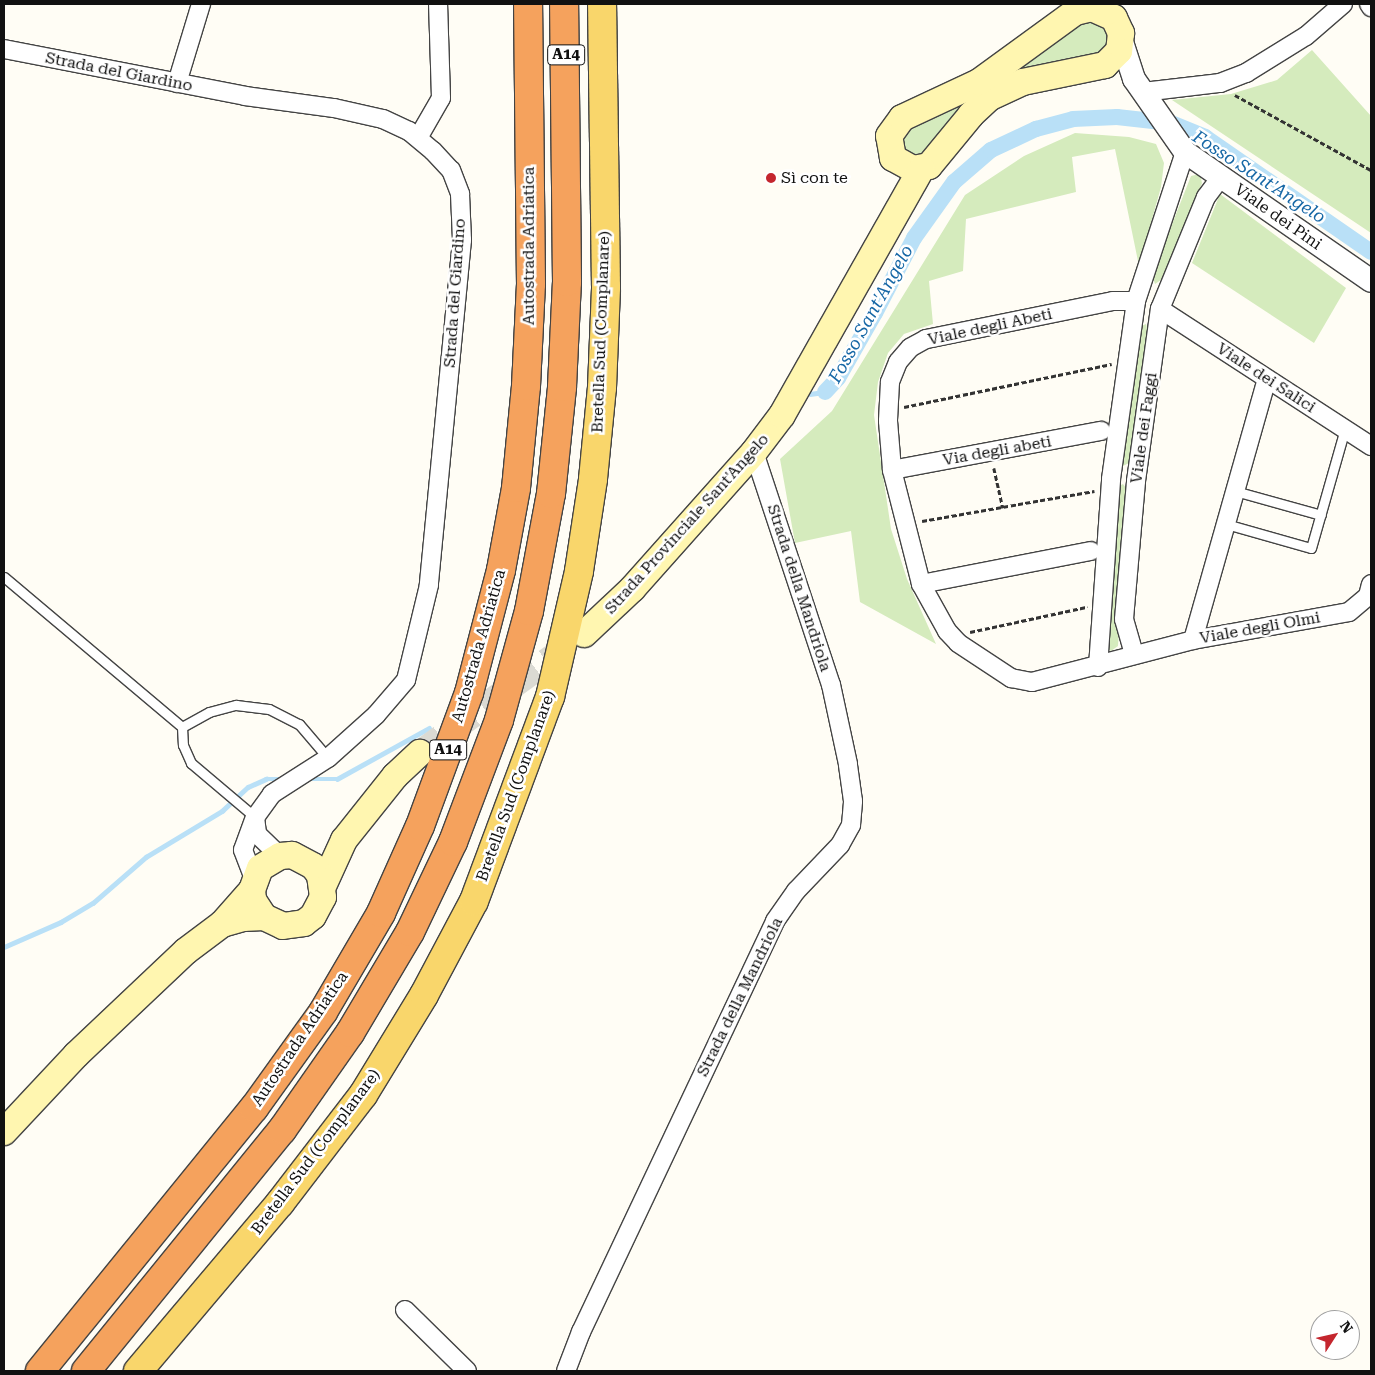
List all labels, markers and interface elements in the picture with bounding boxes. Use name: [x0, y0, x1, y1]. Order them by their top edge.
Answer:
road number: A14: [546, 42, 586, 68]
street label: Strada del Giardino: [44, 48, 194, 96]
water label: Fosso Sant'Angelo: [1188, 126, 1330, 228]
street label: Autostrada Adriatica: [519, 167, 539, 325]
place label: Sì con te: [781, 168, 848, 188]
marker: Sì con te: [765, 172, 777, 184]
street label: Viale dei Pini: [1231, 180, 1325, 254]
street label: Strada del Giardino: [440, 218, 470, 368]
street label: Bretella Sud (Complanare): [588, 231, 614, 433]
water label: Fosso Sant'Angelo: [824, 241, 918, 387]
street label: Viale degli Abeti: [926, 304, 1054, 350]
street label: Viale dei Salici: [1213, 339, 1319, 417]
street label: Viale dei Faggi: [1127, 371, 1161, 485]
street label: Strada Provinciale Sant'Angelo: [601, 430, 773, 618]
street label: Via degli abeti: [941, 432, 1053, 470]
street label: Strada della Mandriola: [763, 502, 835, 674]
street label: Autostrada Adriatica: [448, 567, 510, 725]
street label: Viale degli Olmi: [1198, 608, 1322, 648]
street label: Bretella Sud (Complanare): [472, 688, 560, 884]
road number: A14: [428, 738, 468, 762]
street label: Strada della Mandriola: [693, 914, 787, 1080]
street label: Autostrada Adriatica: [248, 968, 352, 1110]
street label: Bretella Sud (Complanare): [248, 1066, 384, 1238]
north arrow: [1310, 1310, 1360, 1360]
text: N: [1337, 1318, 1356, 1336]

